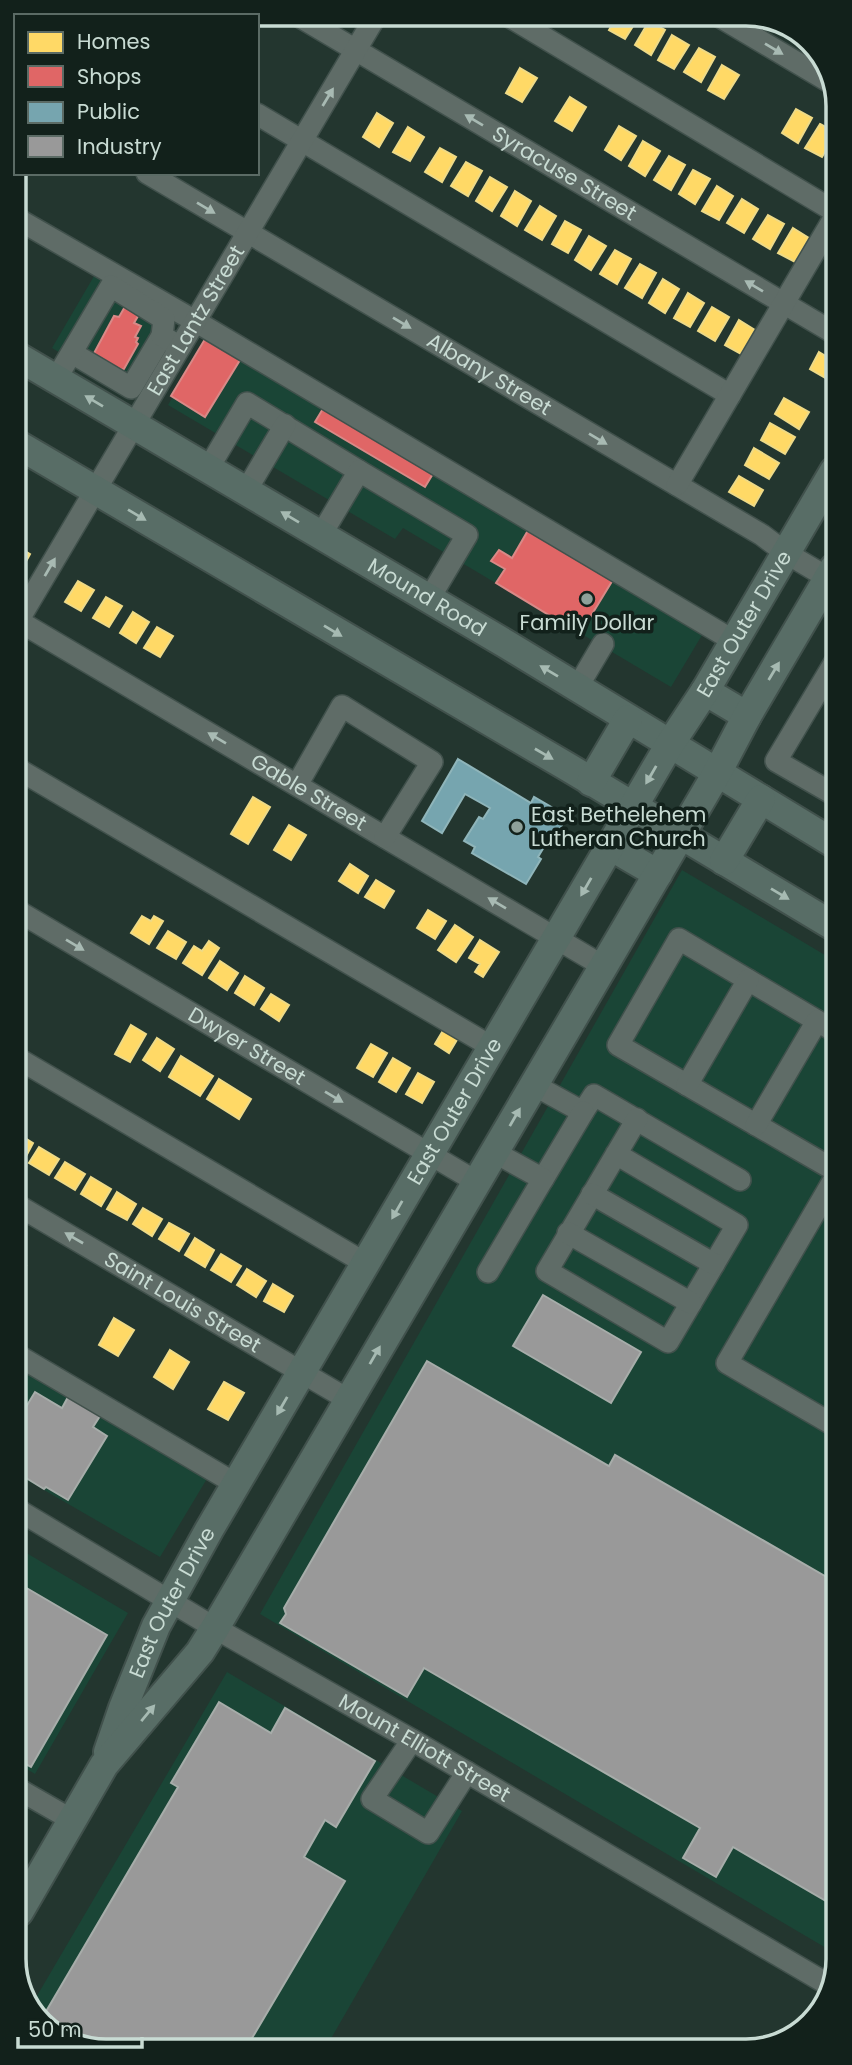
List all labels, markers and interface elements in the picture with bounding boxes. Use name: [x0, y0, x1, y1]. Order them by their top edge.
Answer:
legend: [14, 14, 259, 175]
text: Homes: [77, 27, 151, 56]
one-way arrow: [764, 43, 783, 55]
text: Shops: [77, 62, 141, 91]
one-way arrow: [321, 88, 334, 107]
text: Public: [77, 97, 140, 126]
one-way arrow: [464, 114, 483, 126]
street label: Syracuse Street: [487, 119, 642, 227]
text: Industry: [77, 132, 162, 161]
one-way arrow: [197, 202, 216, 214]
street label: East Lantz Street: [139, 240, 251, 401]
one-way arrow: [745, 279, 764, 292]
one-way arrow: [393, 317, 412, 330]
street label: Albany Street: [422, 326, 557, 422]
one-way arrow: [84, 395, 103, 408]
one-way arrow: [589, 433, 608, 445]
one-way arrow: [128, 509, 147, 522]
one-way arrow: [280, 511, 299, 523]
street label: East Outer Drive: [689, 545, 798, 703]
street label: Mound Road: [363, 551, 492, 643]
one-way arrow: [44, 558, 56, 577]
marker: Family Dollar: [579, 591, 595, 607]
place label: Family Dollar: [520, 608, 655, 637]
one-way arrow: [324, 625, 343, 637]
one-way arrow: [768, 661, 780, 680]
one-way arrow: [539, 664, 558, 677]
one-way arrow: [207, 732, 226, 744]
street label: Gable Street: [246, 746, 372, 837]
one-way arrow: [534, 748, 553, 760]
one-way arrow: [645, 766, 657, 785]
place label: East Bethelehem Lutheran Church: [531, 800, 706, 853]
marker: East Bethelehem Lutheran Church: [509, 819, 525, 835]
one-way arrow: [580, 877, 592, 896]
one-way arrow: [770, 888, 789, 901]
one-way arrow: [488, 897, 507, 910]
one-way arrow: [65, 938, 85, 950]
street label: Dwyer Street: [183, 1000, 311, 1092]
street label: East Outer Drive: [400, 1032, 509, 1190]
one-way arrow: [325, 1091, 344, 1104]
one-way arrow: [509, 1107, 521, 1126]
one-way arrow: [391, 1200, 403, 1220]
one-way arrow: [64, 1232, 83, 1245]
street label: Saint Louis Street: [99, 1244, 267, 1359]
one-way arrow: [369, 1346, 382, 1365]
one-way arrow: [275, 1397, 288, 1416]
street label: East Outer Drive: [122, 1521, 222, 1682]
street label: Mount Elliott Street: [334, 1686, 516, 1809]
one-way arrow: [140, 1704, 156, 1722]
scale bar: [18, 2006, 142, 2050]
text: 50 m: [28, 2015, 82, 2044]

